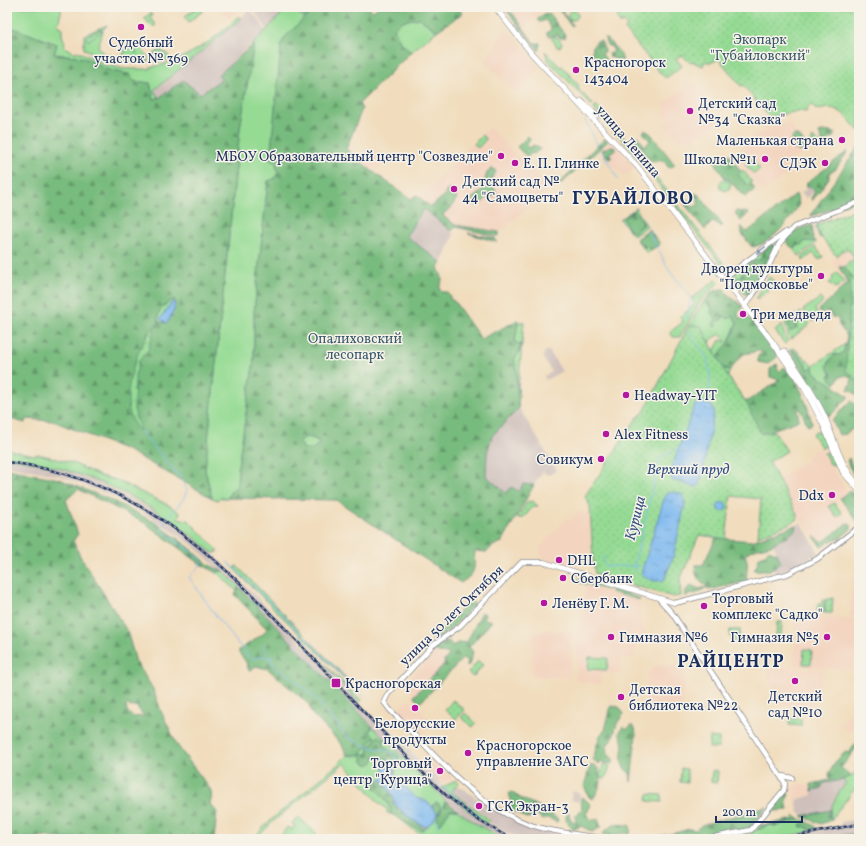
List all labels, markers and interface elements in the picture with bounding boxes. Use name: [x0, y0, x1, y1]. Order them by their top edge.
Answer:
marker: Судебный участок № 369: [136, 22, 146, 32]
park label: Экопарк "Губайловский": [710, 31, 810, 66]
place label: Судебный участок № 369: [94, 34, 188, 69]
place label: Красногорск 143404: [584, 54, 666, 89]
marker: Красногорск 143404: [571, 65, 581, 75]
place label: Детский сад №34 "Сказка": [698, 95, 785, 130]
street label: улица Ленина: [591, 102, 665, 182]
marker: Детский сад №34 "Сказка": [685, 106, 695, 116]
place label: Маленькая страна: [716, 132, 834, 151]
marker: Маленькая страна: [837, 135, 847, 145]
place label: МБОУ Образовательный центр "Созвездие": [216, 148, 493, 167]
marker: МБОУ Образовательный центр "Созвездие": [496, 151, 506, 161]
place label: Школа №11: [684, 151, 757, 170]
marker: Школа №11: [760, 154, 770, 164]
place label: Е. П. Глинке: [523, 155, 600, 174]
place label: СДЭК: [780, 155, 817, 174]
marker: Е. П. Глинке: [510, 158, 520, 168]
marker: СДЭК: [820, 158, 830, 168]
place label: Детский сад № 44 "Самоцветы": [462, 173, 563, 208]
marker: Детский сад № 44 "Самоцветы": [449, 184, 459, 194]
district label: ГУБАЙЛОВО: [572, 186, 694, 212]
one-way arrow: [755, 246, 766, 255]
place label: Дворец культуры "Подмосковье": [701, 260, 813, 295]
marker: Дворец культуры "Подмосковье": [816, 271, 826, 281]
place label: Три медведя: [751, 306, 831, 325]
marker: Три медведя: [738, 309, 748, 319]
park label: Опалиховский лесопарк: [308, 330, 402, 365]
place label: Headway-YIT: [634, 387, 717, 406]
marker: Headway-YIT: [621, 390, 631, 400]
place label: Alex Fitness: [614, 426, 688, 445]
marker: Alex Fitness: [601, 429, 611, 439]
place label: Совикум: [537, 451, 593, 470]
marker: Совикум: [596, 454, 606, 464]
water label: Верхний пруд: [647, 460, 730, 481]
place label: Ddx: [799, 487, 824, 506]
marker: Ddx: [827, 490, 837, 500]
water label: Курица: [621, 494, 652, 543]
place label: DHL: [567, 552, 596, 571]
marker: DHL: [554, 555, 564, 565]
street label: улица 50 лет Октября: [396, 561, 508, 671]
place label: Сбербанк: [571, 570, 633, 589]
marker: Сбербанк: [558, 573, 568, 583]
place label: Торговый комплекс "Садко": [712, 590, 822, 625]
place label: Ленёву Г. М.: [552, 595, 629, 614]
marker: Ленёву Г. М.: [539, 598, 549, 608]
marker: Торговый комплекс "Садко": [699, 601, 709, 611]
place label: Гимназия №6: [619, 629, 708, 648]
place label: Гимназия №5: [730, 629, 819, 648]
marker: Гимназия №6: [606, 632, 616, 642]
marker: Гимназия №5: [822, 632, 832, 642]
district label: РАЙЦЕНТР: [677, 649, 785, 675]
place label: Красногорская: [345, 675, 441, 694]
marker: Детский сад №10: [790, 676, 800, 686]
marker: Красногорская: [330, 677, 342, 689]
place label: Детская библиотека №22: [629, 681, 738, 716]
place label: Детский сад №10: [768, 688, 823, 723]
marker: Детская библиотека №22: [616, 692, 626, 702]
marker: Белорусские продукты: [410, 703, 420, 713]
place label: Белорусские продукты: [375, 715, 456, 750]
place label: Красногорское управление ЗАГС: [476, 737, 589, 772]
marker: Красногорское управление ЗАГС: [463, 748, 473, 758]
place label: Торговый центр "Курица": [333, 755, 432, 790]
marker: Торговый центр "Курица": [435, 766, 445, 776]
place label: ГСК Экран-3: [487, 798, 569, 817]
scale bar: [716, 798, 802, 824]
marker: ГСК Экран-3: [474, 801, 484, 811]
text: 200 m: [722, 805, 756, 821]

